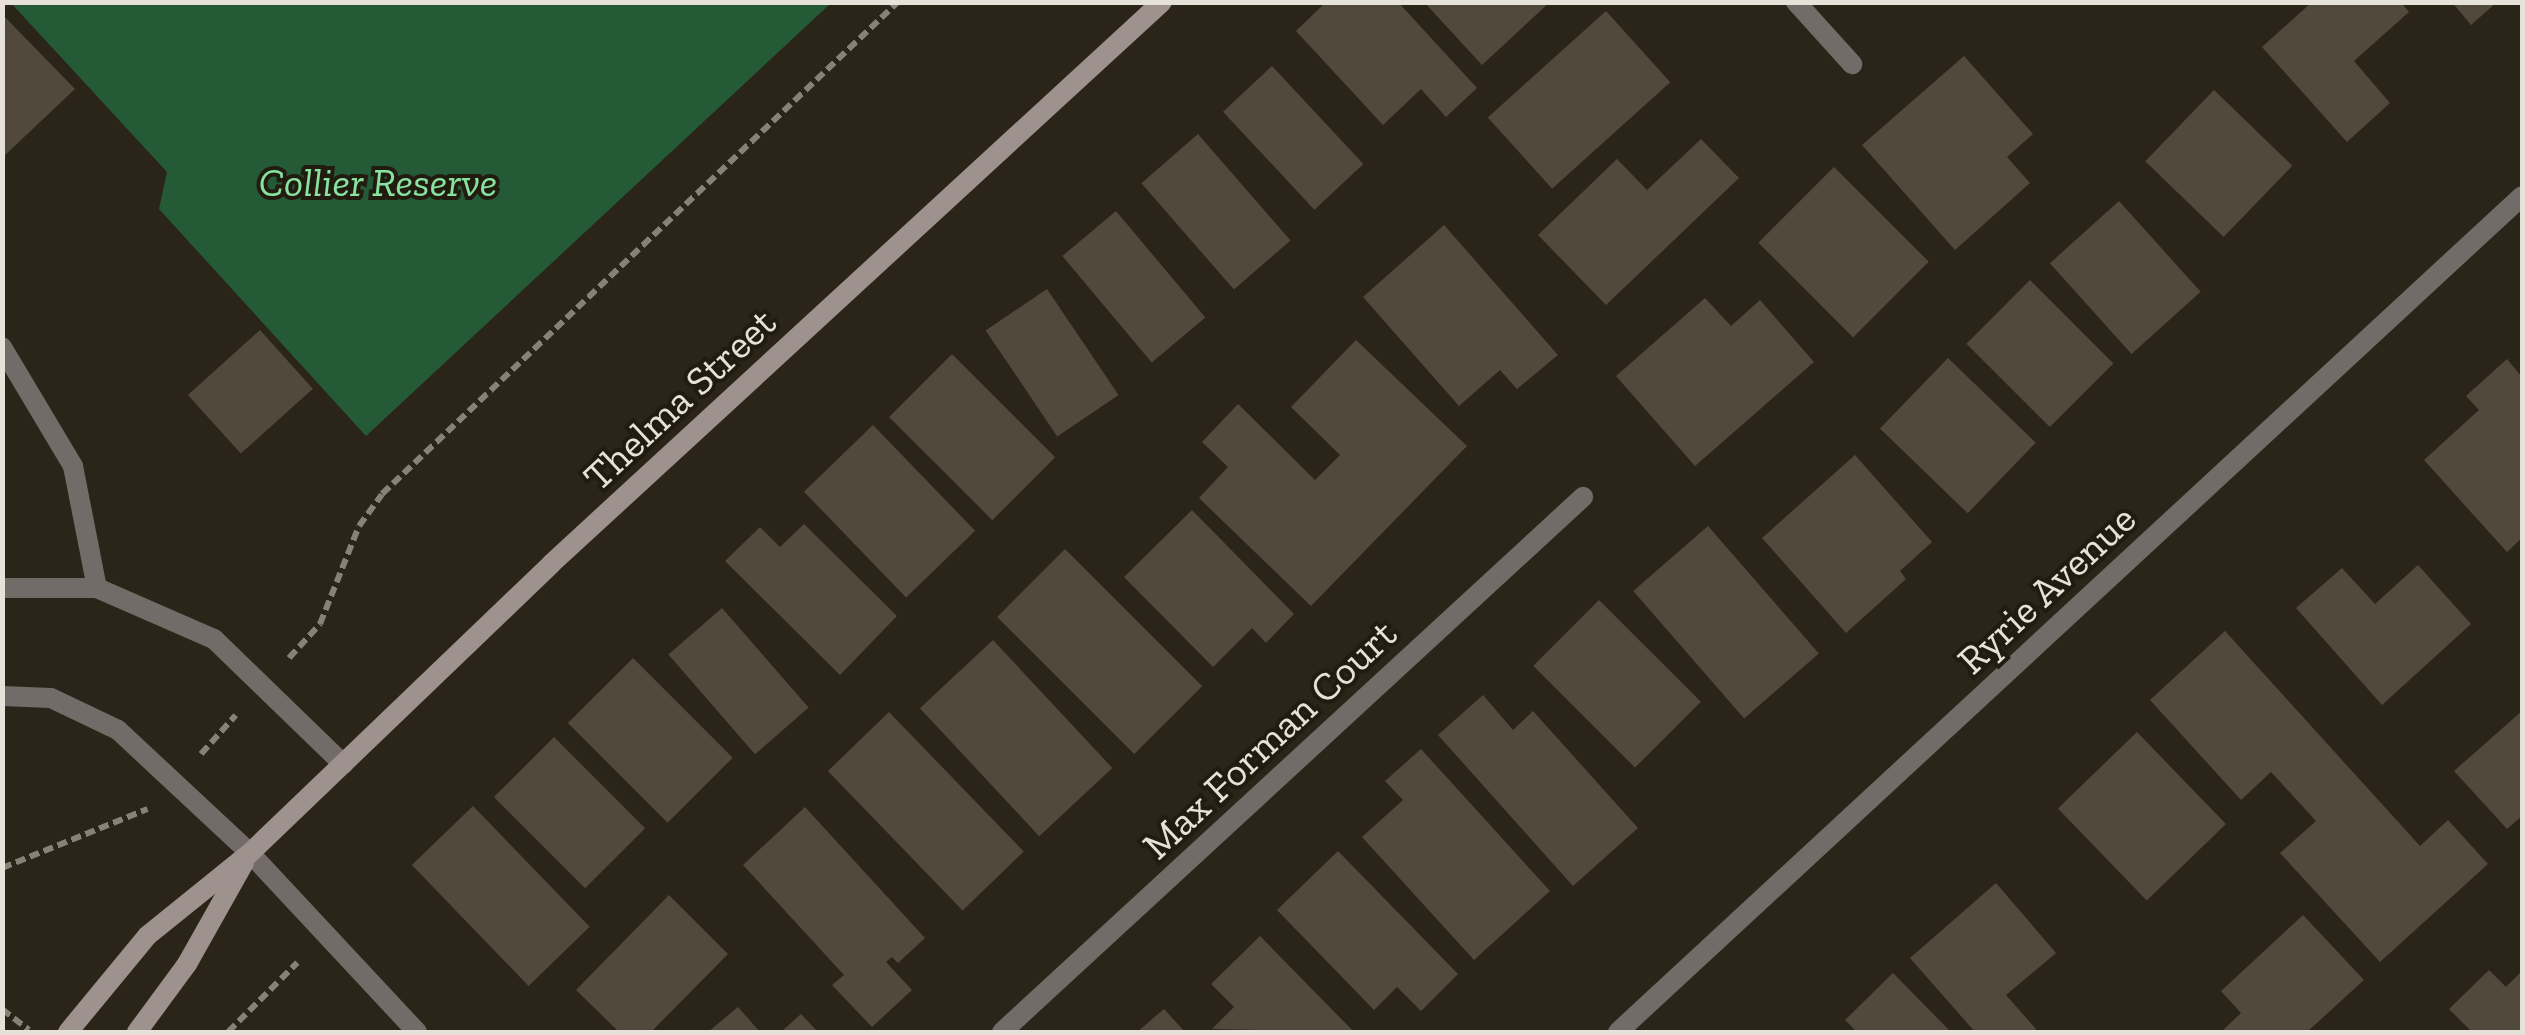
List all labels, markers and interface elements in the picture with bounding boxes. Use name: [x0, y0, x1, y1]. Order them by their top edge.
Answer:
park label: Collier Reserve: [259, 158, 497, 206]
street label: Thelma Street: [573, 298, 785, 500]
street label: Ryrie Avenue: [1947, 494, 2145, 684]
street label: Max Forman Court: [1132, 609, 1406, 869]

